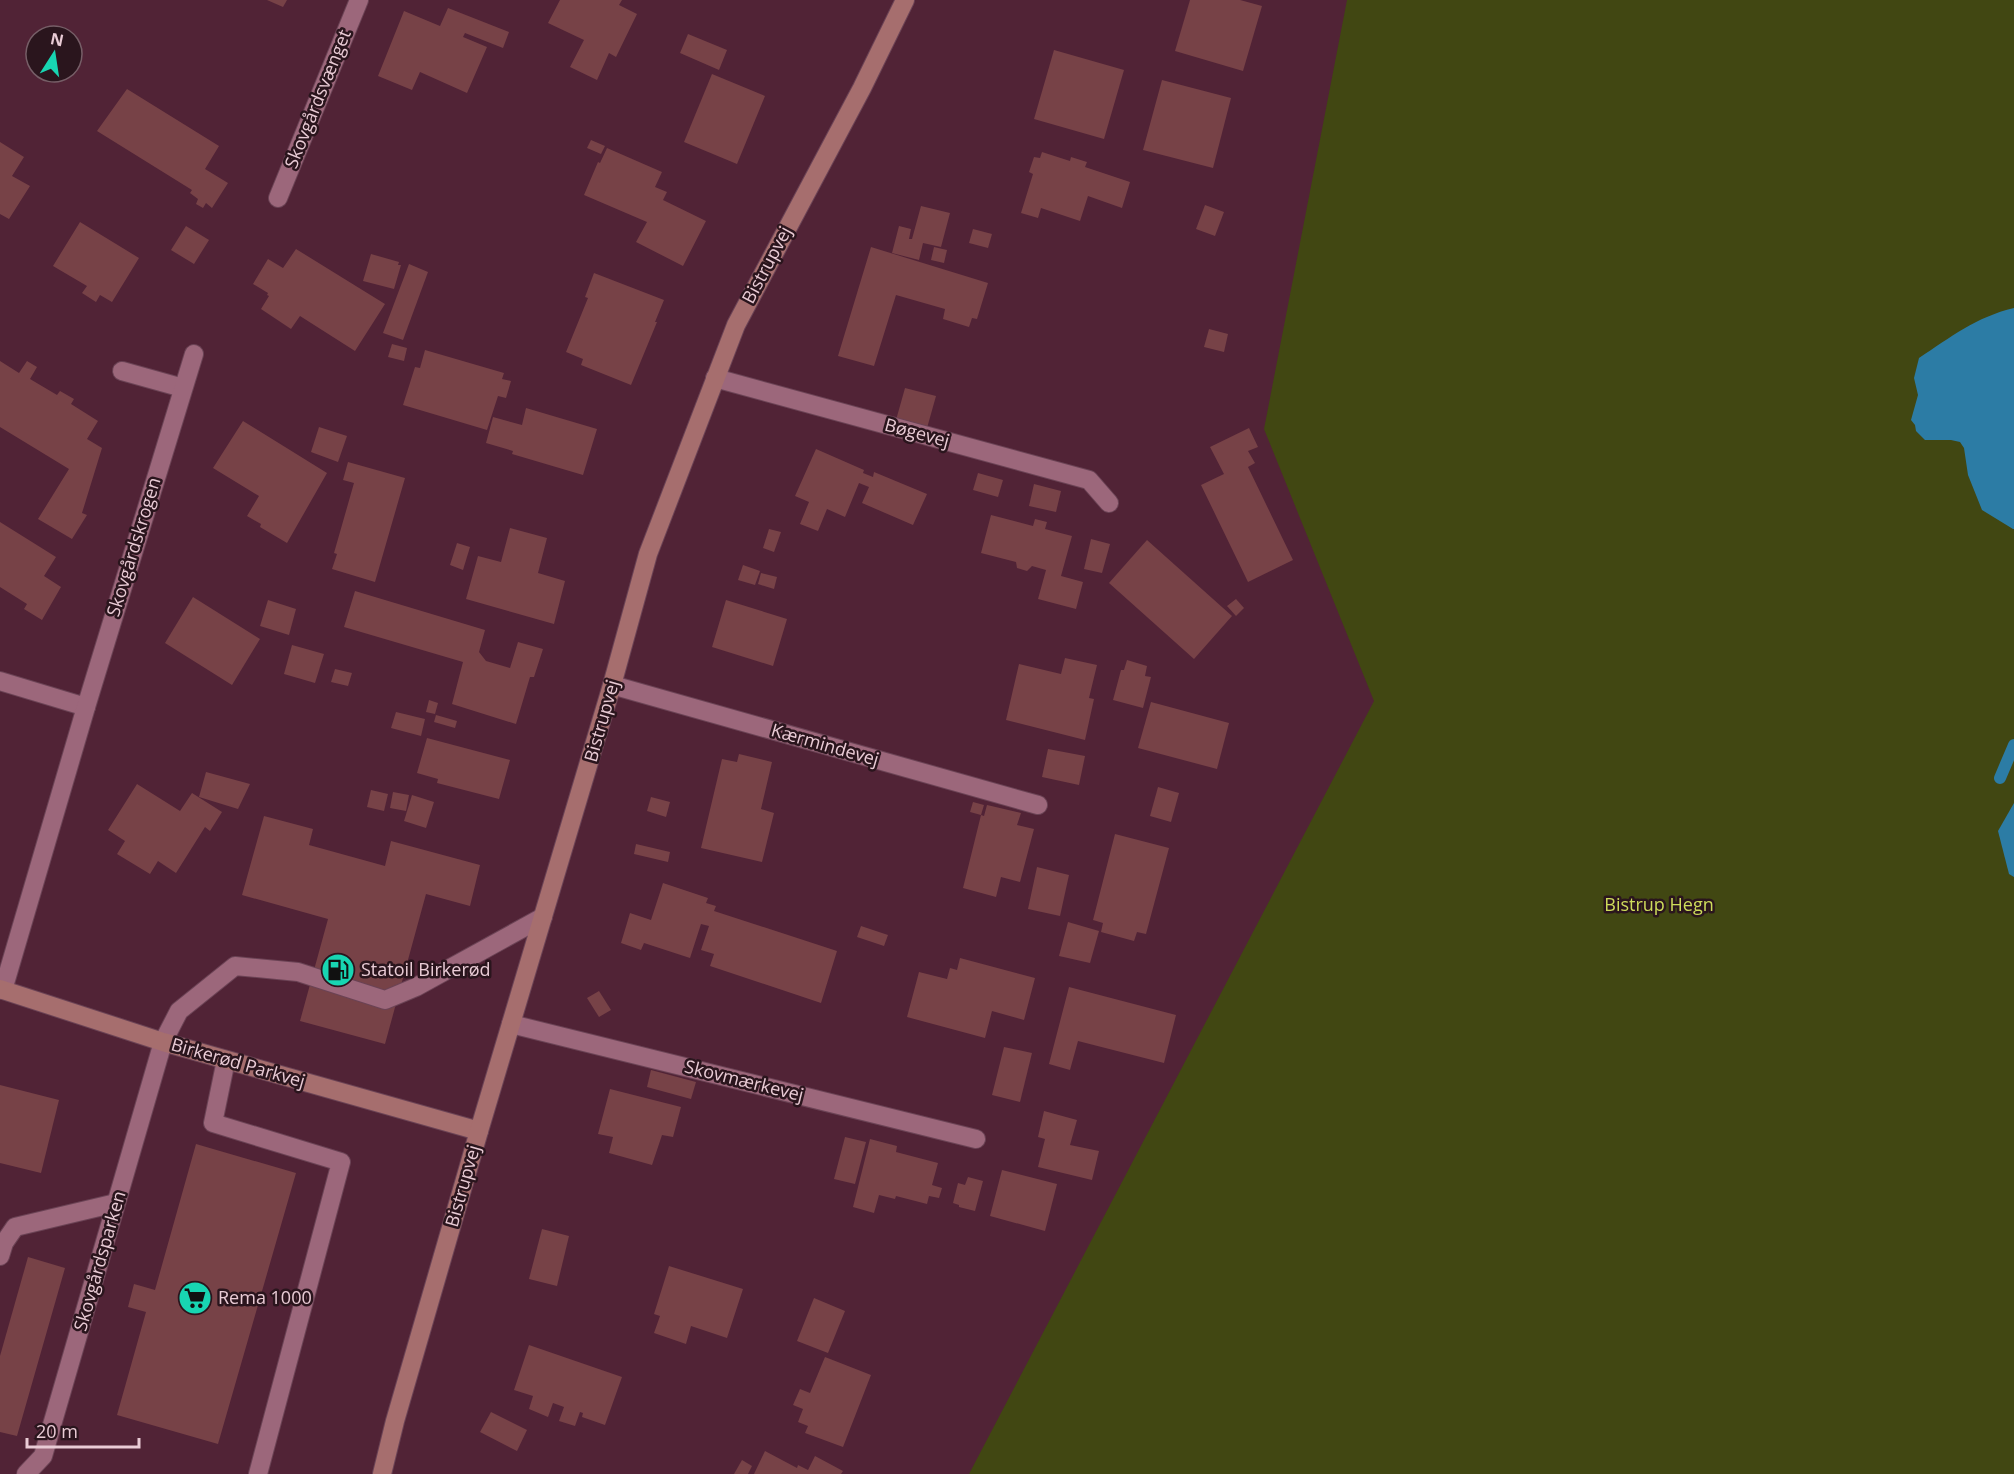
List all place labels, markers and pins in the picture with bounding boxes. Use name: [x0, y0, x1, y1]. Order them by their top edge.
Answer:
fuel station icon: Statoil Birkerød: [320, 952, 356, 988]
place label: Statoil Birkerød: [361, 957, 491, 981]
supermarket icon: Rema 1000: [177, 1280, 213, 1316]
place label: Rema 1000: [218, 1285, 312, 1309]

